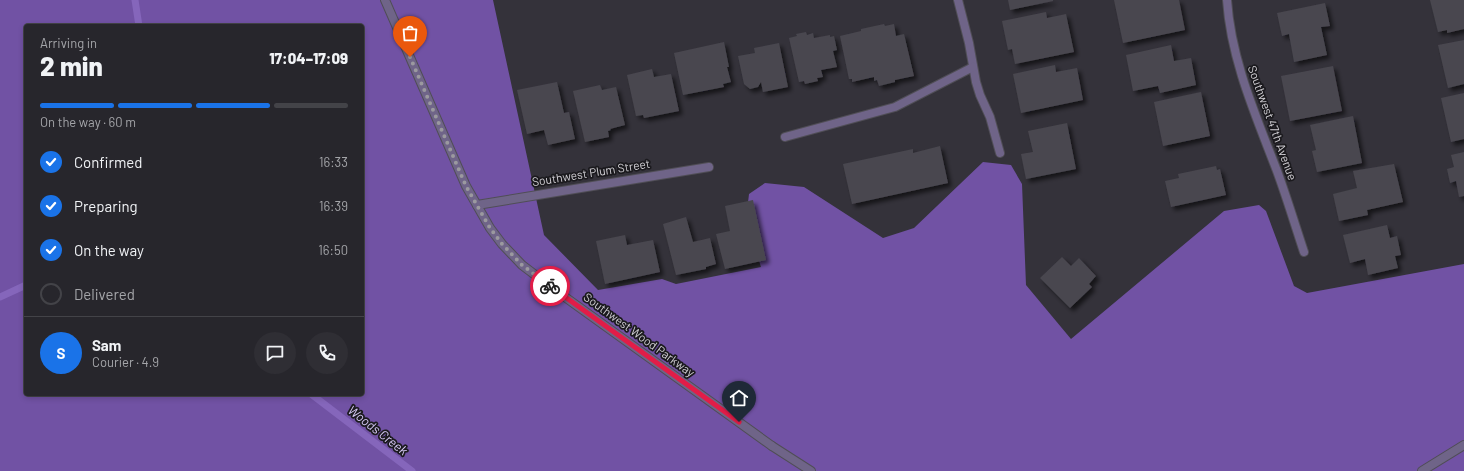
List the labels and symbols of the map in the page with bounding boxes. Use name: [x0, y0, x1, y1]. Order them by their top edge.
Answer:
pin: [393, 16, 427, 57]
street label: Southwest 47th Avenue: [1246, 63, 1300, 182]
street label: Southwest Plum Street: [531, 156, 651, 188]
courier: [530, 266, 570, 306]
street label: Southwest Wood Parkway: [581, 289, 698, 379]
pin: [722, 381, 756, 422]
water label: Woods Creek: [345, 402, 412, 459]

